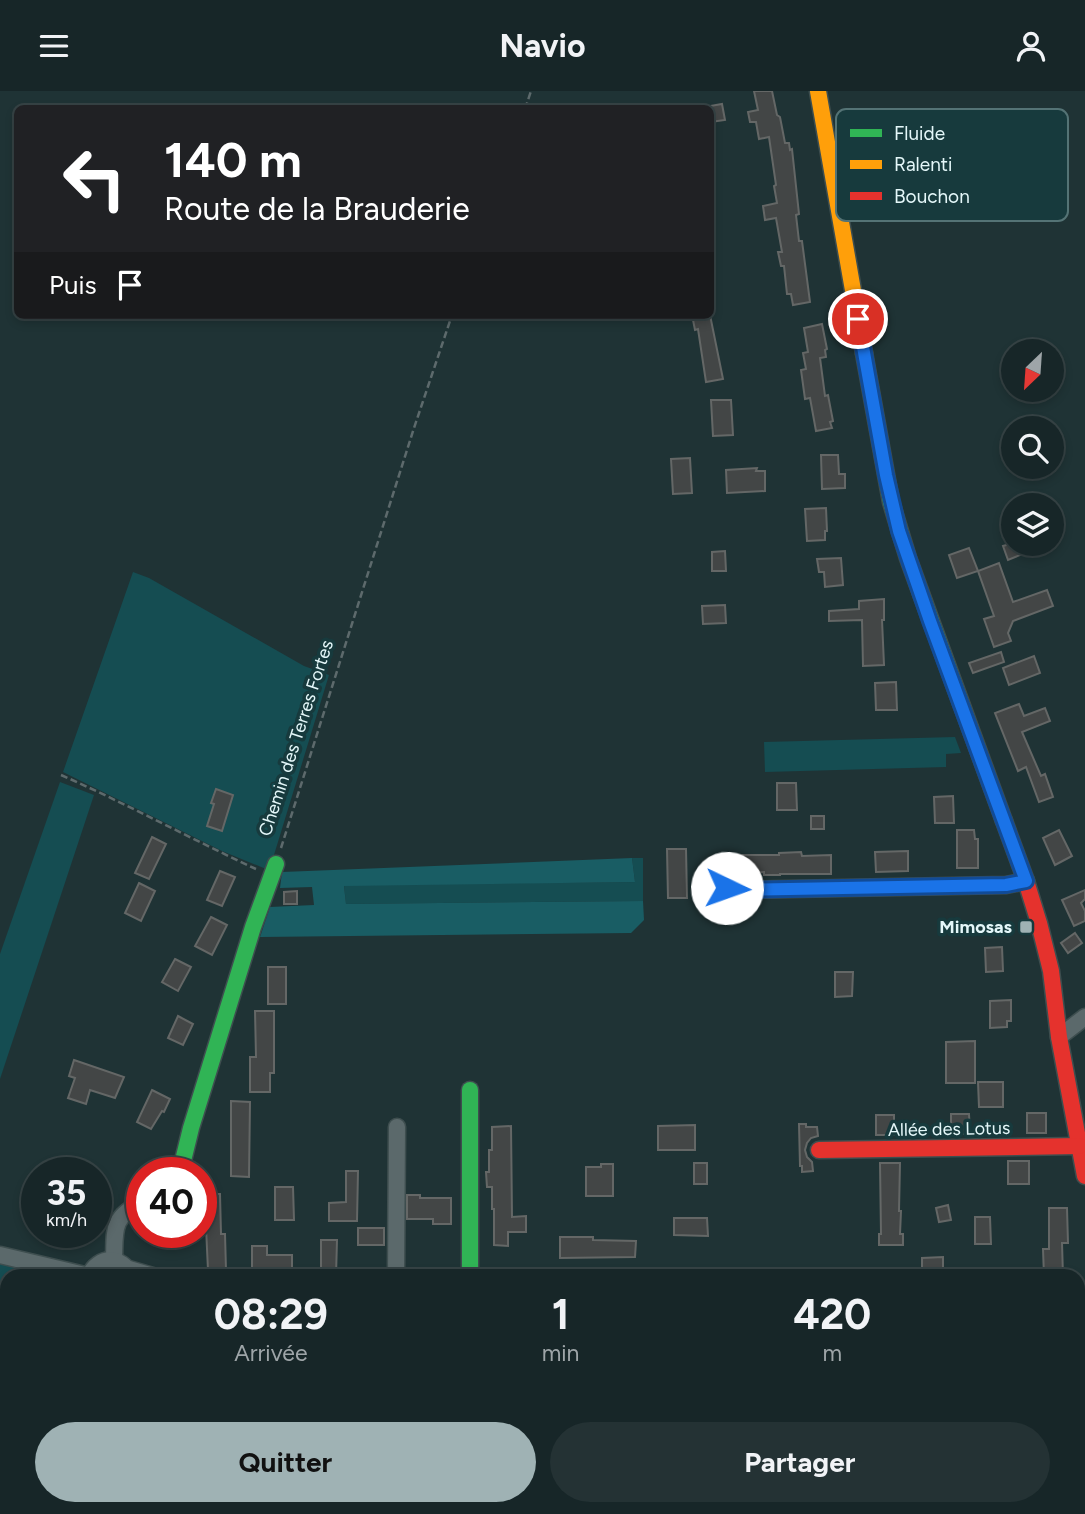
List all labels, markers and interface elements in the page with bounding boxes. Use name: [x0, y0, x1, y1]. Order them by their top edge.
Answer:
icon: menu: [35, 27, 73, 65]
text: Navio: [499, 27, 586, 65]
icon: person: [1012, 27, 1050, 65]
legend: [836, 109, 1068, 221]
text: Fluide: [894, 122, 945, 145]
text: 140 m: [164, 130, 302, 189]
icon: left: [49, 133, 140, 224]
text: Ralenti: [894, 153, 952, 176]
text: Bouchon: [894, 185, 970, 208]
text: Route de la Brauderie: [164, 190, 470, 228]
icon: arrive: [111, 266, 149, 304]
text: Puis: [49, 269, 97, 301]
pin: [828, 289, 888, 349]
icon: arrive: [839, 300, 877, 338]
north arrow: [1001, 339, 1064, 403]
map controls: [1001, 339, 1064, 556]
button: search: [1001, 416, 1064, 479]
button: layers: [1001, 493, 1064, 556]
street label: Chemin des Terres Fortes: [254, 637, 338, 839]
position arrow: [690, 851, 764, 925]
place label: Mimosas: [939, 916, 1013, 938]
marker: Mimosas: [1018, 919, 1034, 935]
street label: Allée des Lotus: [888, 1117, 1010, 1141]
speed limit sign: 40: [126, 1157, 217, 1248]
text: 35: [47, 1172, 86, 1214]
text: km/h: [46, 1209, 87, 1231]
text: 08:29: [214, 1289, 328, 1340]
text: 1: [552, 1289, 569, 1340]
text: 420: [793, 1289, 871, 1340]
text: Arrivée: [234, 1339, 307, 1367]
text: min: [542, 1339, 579, 1367]
text: m: [822, 1339, 842, 1367]
button: Quitter: [35, 1422, 536, 1502]
button: Partager: [550, 1422, 1050, 1502]

